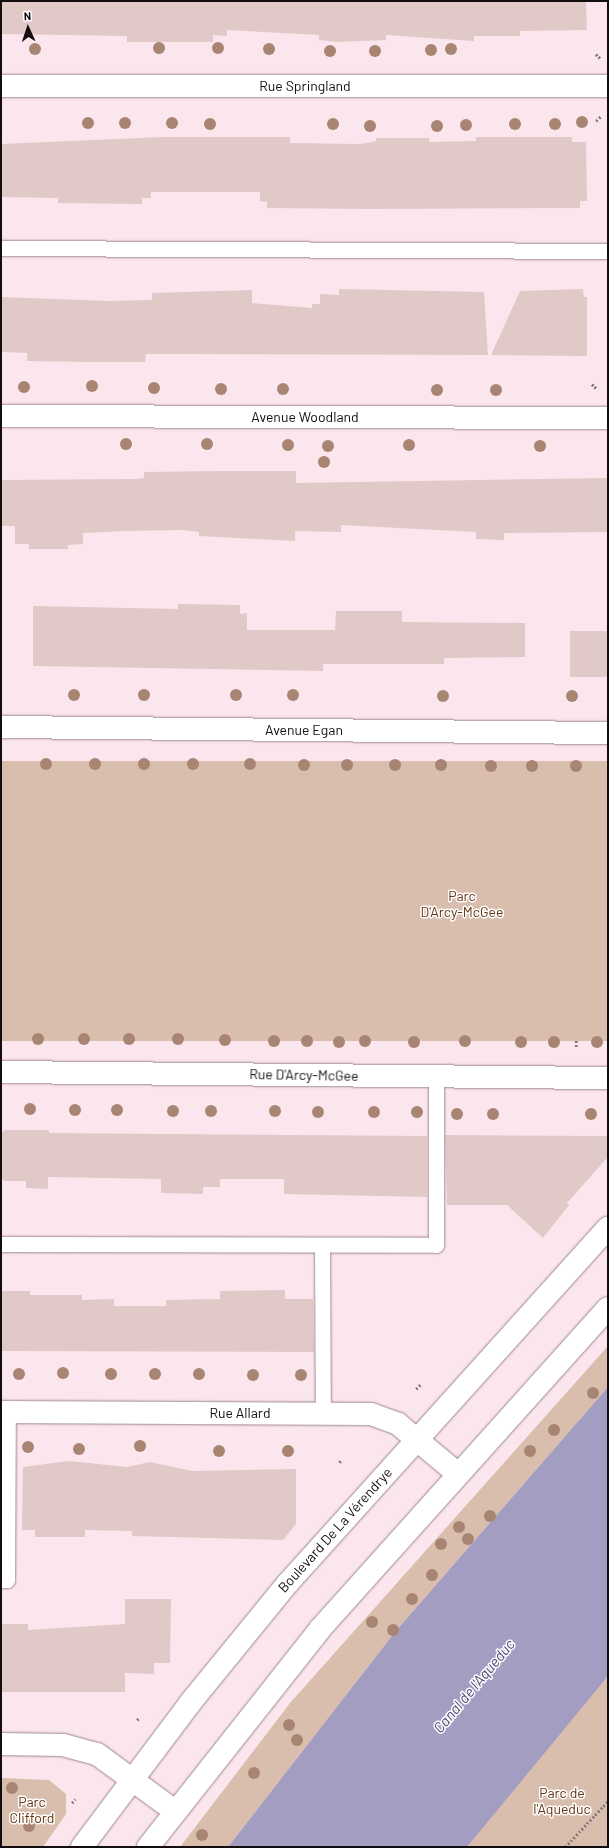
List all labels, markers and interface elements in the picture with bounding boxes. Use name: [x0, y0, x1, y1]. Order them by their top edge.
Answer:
north arrow: [8, 8, 48, 48]
text: N: [23, 9, 31, 22]
street label: Rue Springland: [259, 78, 351, 94]
street label: Avenue Woodland: [251, 409, 359, 425]
street label: Avenue Egan: [265, 722, 343, 738]
park label: Parc D'Arcy-McGee: [421, 888, 503, 920]
street label: Rue D'Arcy-McGee: [249, 1066, 359, 1084]
street label: Rue Allard: [209, 1405, 271, 1421]
street label: Boulevard De La Vérendrye: [275, 1464, 395, 1596]
water label: Canal de l'Aqueduc: [429, 1635, 519, 1737]
park label: Parc de l'Aqueduc: [533, 1785, 591, 1818]
park label: Parc Clifford: [10, 1794, 54, 1826]

